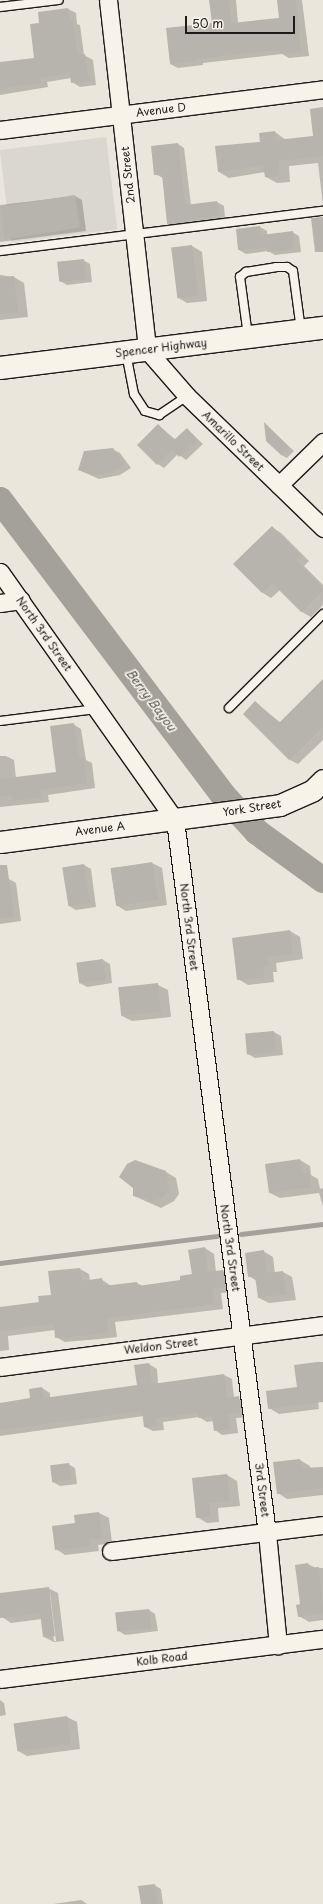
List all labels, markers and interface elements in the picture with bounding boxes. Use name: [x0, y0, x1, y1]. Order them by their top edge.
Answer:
scale bar: [187, 8, 297, 34]
text: 50 m: [192, 14, 223, 32]
street label: Avenue D: [135, 100, 187, 120]
street label: 2nd Street: [118, 146, 138, 204]
street label: Spencer Highway: [114, 336, 208, 360]
street label: Amarillo Street: [199, 408, 267, 474]
street label: North 3rd Street: [13, 594, 75, 674]
water label: Berry Bayou: [123, 666, 179, 734]
street label: York Street: [222, 797, 282, 819]
street label: Avenue A: [75, 819, 125, 839]
street label: North 3rd Street: [177, 882, 201, 972]
street label: North 3rd Street: [217, 1203, 243, 1293]
street label: Weldon Street: [123, 1335, 199, 1357]
street label: 3rd Street: [252, 1462, 272, 1518]
street label: Kolb Road: [135, 1649, 189, 1669]

